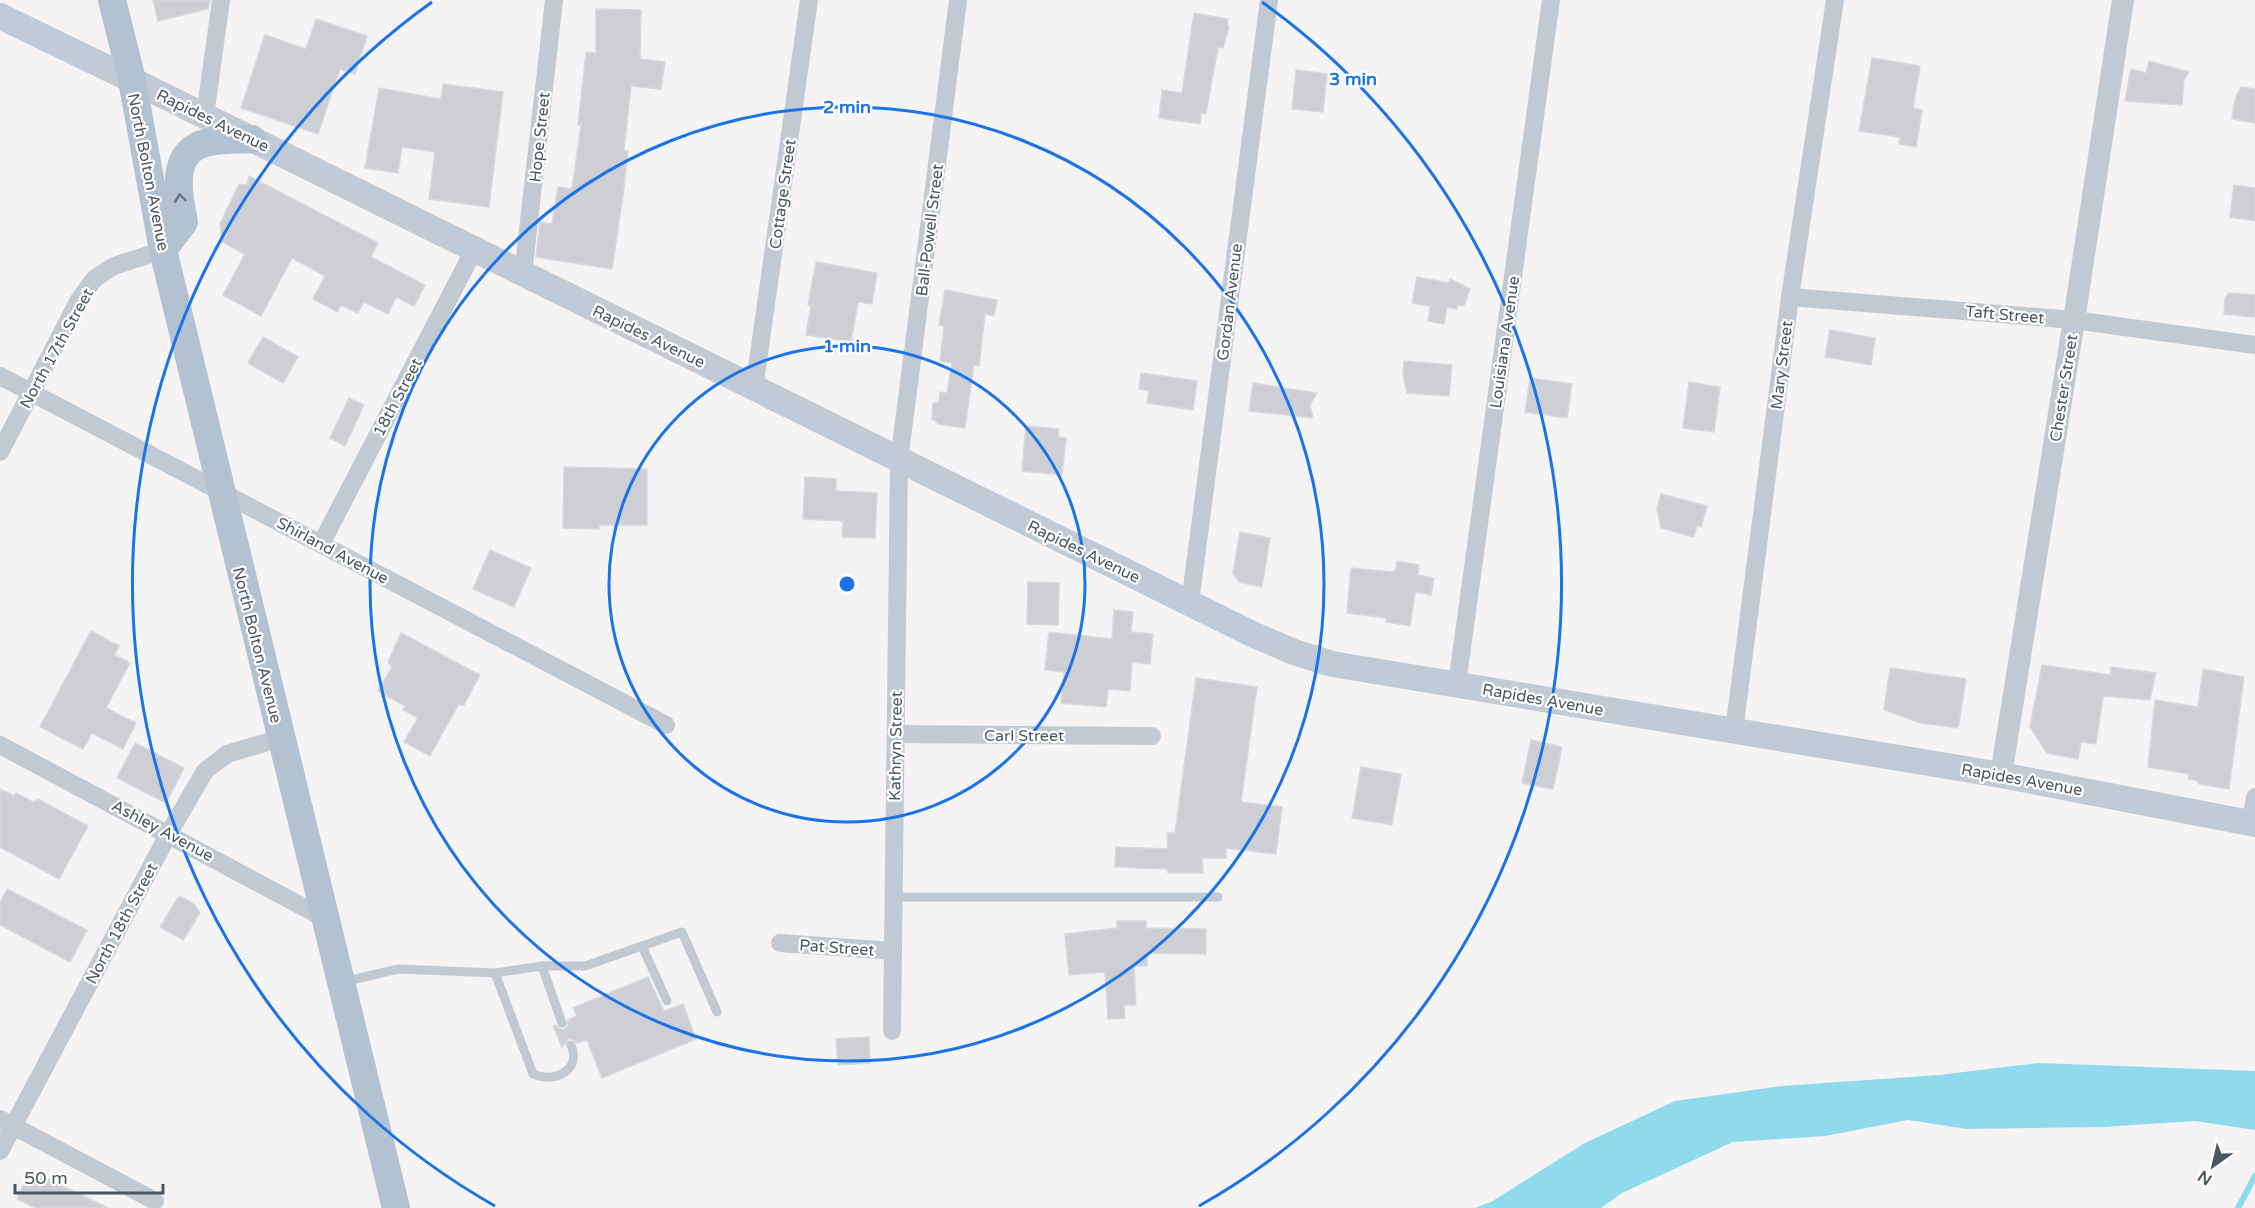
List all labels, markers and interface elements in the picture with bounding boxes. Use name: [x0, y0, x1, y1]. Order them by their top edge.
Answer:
text: 3 min: [1329, 68, 1377, 90]
street label: Rapides Avenue: [153, 85, 272, 157]
street label: Hope Street: [525, 91, 555, 183]
street label: North Bolton Avenue: [123, 92, 173, 253]
text: 2 min: [823, 96, 871, 118]
street label: Cottage Street: [765, 138, 801, 250]
street label: Ball-Powell Street: [912, 163, 948, 297]
one-way arrow: [174, 194, 186, 203]
street label: Gordan Avenue: [1213, 242, 1247, 362]
street label: Louisiana Avenue: [1486, 275, 1524, 410]
street label: North 17th Street: [16, 285, 98, 412]
street label: Rapides Avenue: [589, 301, 708, 373]
street label: Taft Street: [1965, 302, 2045, 328]
street label: Mary Street: [1767, 320, 1797, 411]
street label: Chester Street: [2046, 333, 2082, 443]
text: 1 min: [823, 335, 871, 357]
street label: 18th Street: [369, 355, 427, 440]
street label: Shirland Avenue: [273, 513, 392, 589]
street label: Rapides Avenue: [1024, 516, 1143, 588]
street label: North Bolton Avenue: [228, 565, 286, 725]
centre of rings: [837, 574, 857, 594]
street label: Rapides Avenue: [1481, 679, 1605, 720]
street label: Kathryn Street: [885, 691, 907, 801]
street label: Carl Street: [984, 726, 1064, 746]
street label: Rapides Avenue: [1960, 759, 2084, 800]
street label: Ashley Avenue: [108, 796, 217, 866]
street label: North 18th Street: [82, 859, 162, 987]
street label: Pat Street: [799, 935, 875, 961]
north arrow: [2183, 1136, 2243, 1196]
scale bar: [15, 1157, 164, 1195]
text: N: [2194, 1166, 2216, 1189]
text: 50 m: [24, 1167, 68, 1189]

